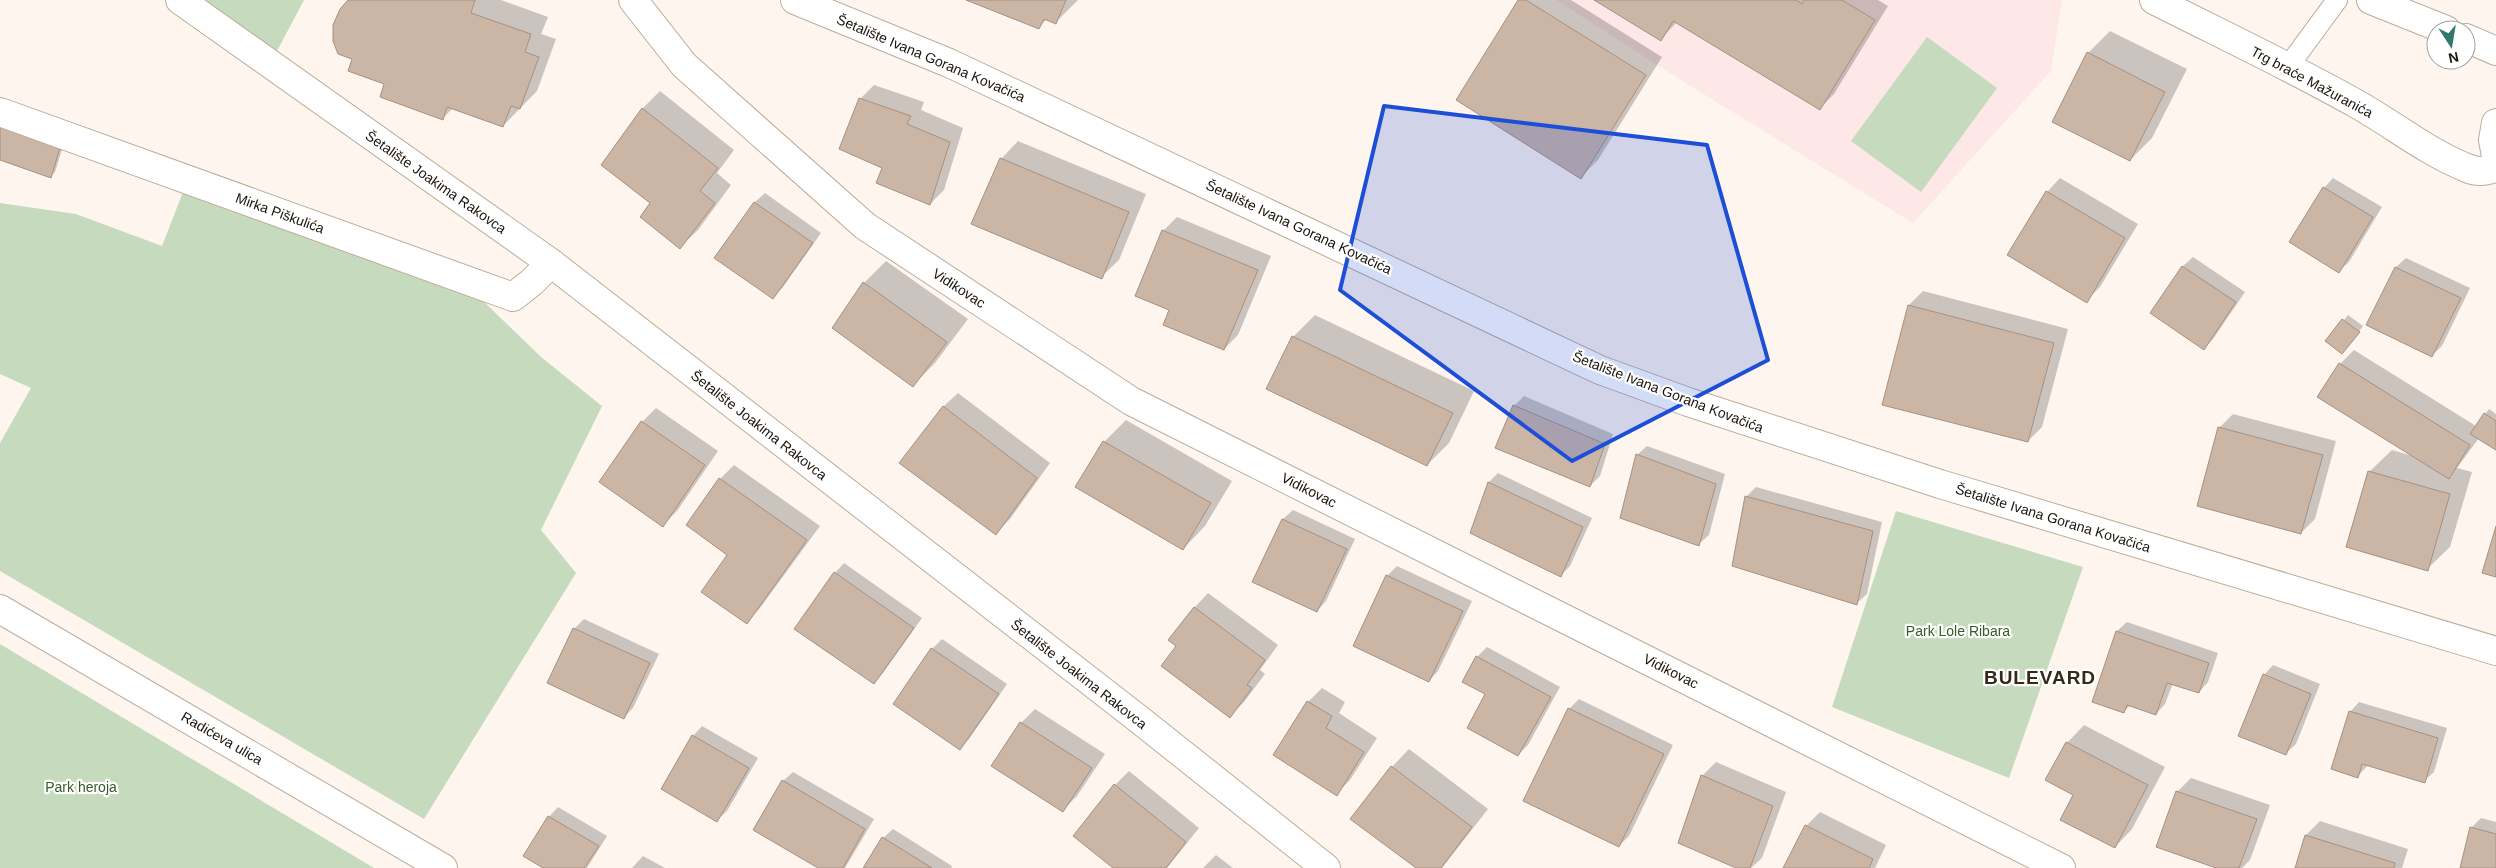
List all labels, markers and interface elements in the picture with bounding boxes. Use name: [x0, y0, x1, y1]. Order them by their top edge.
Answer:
street label: Šetalište Ivana Gorana Kovačića: [834, 11, 1028, 105]
north arrow: [2426, 20, 2476, 70]
street label: Trg braće Mažuranića: [2248, 43, 2376, 121]
text: N: [2447, 49, 2460, 67]
street label: Šetalište Joakima Rakovca: [363, 127, 510, 237]
street label: Šetalište Ivana Gorana Kovačića: [1204, 177, 1395, 277]
street label: Mirka Piškulića: [233, 190, 327, 237]
street label: Vidikovac: [930, 265, 988, 311]
street label: Šetalište Ivana Gorana Kovačića: [1570, 348, 1766, 436]
street label: Šetalište Joakima Rakovca: [688, 367, 830, 483]
street label: Vidikovac: [1279, 469, 1339, 511]
street label: Šetalište Ivana Gorana Kovačića: [1954, 481, 2153, 555]
street label: Šetalište Joakima Rakovca: [1008, 616, 1150, 732]
park label: Park Lole Ribara: [1906, 623, 2010, 639]
street label: Vidikovac: [1641, 650, 1701, 692]
district label: BULEVARD: [1984, 667, 2096, 688]
street label: Radićeva ulica: [179, 708, 266, 768]
park label: Park heroja: [45, 779, 117, 795]

